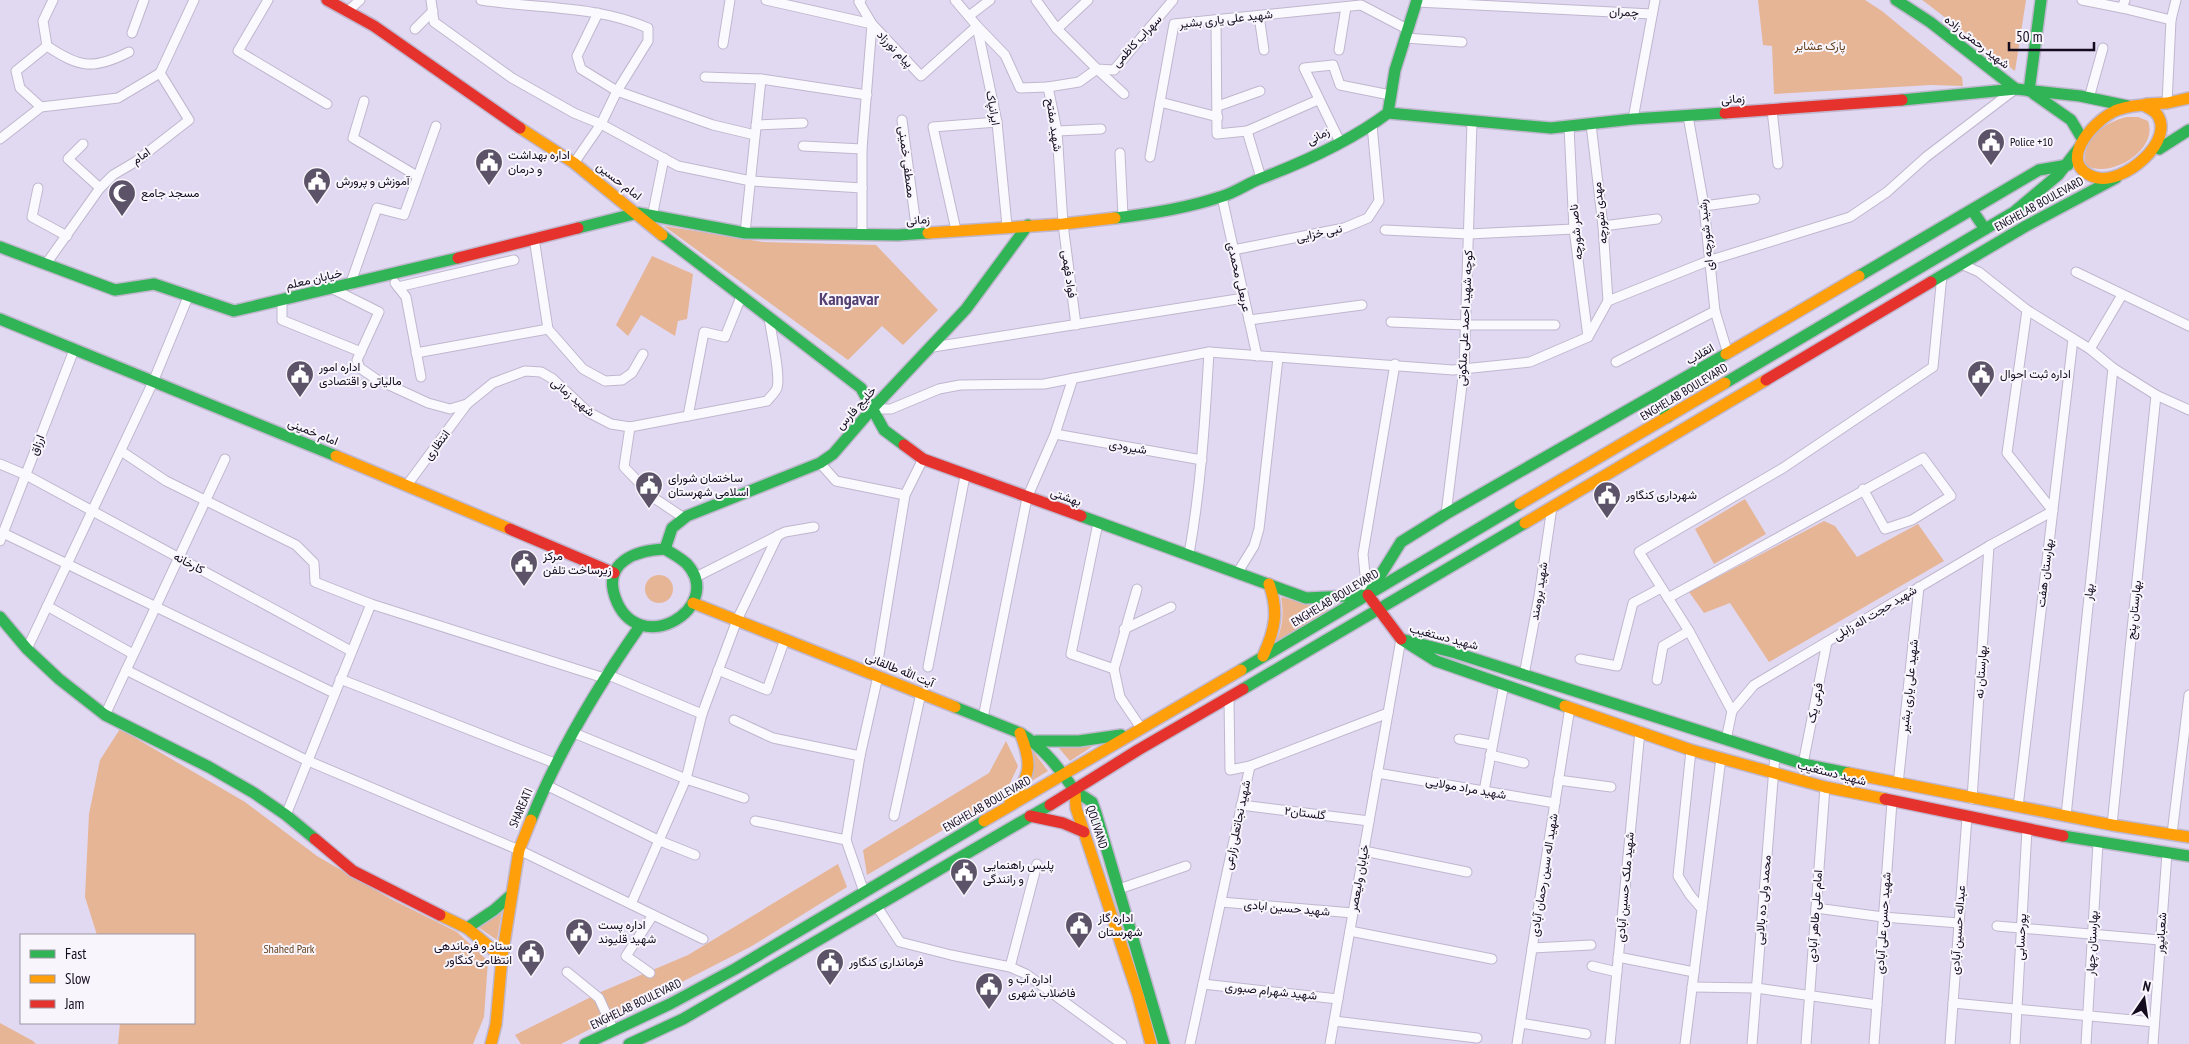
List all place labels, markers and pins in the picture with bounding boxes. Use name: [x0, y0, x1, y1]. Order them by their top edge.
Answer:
public building icon: Police +10: [1976, 127, 2006, 166]
place label: Police +10: [2010, 134, 2053, 149]
public building icon: اداره بهداشت و درمان: [474, 147, 504, 186]
place label: اداره بهداشت و درمان: [508, 147, 570, 177]
public building icon: آموزش و پرورش: [302, 166, 332, 205]
place label: آموزش و پرورش: [336, 173, 411, 189]
mosque icon: مسجد جامع: [107, 178, 137, 217]
place label: مسجد جامع: [141, 185, 199, 202]
public building icon: اداره امور مالیاتی و اقتصادی: [285, 359, 315, 398]
place label: اداره امور مالیاتی و اقتصادی: [318, 359, 402, 389]
public building icon: اداره ثبت احوال: [1966, 359, 1996, 398]
place label: اداره ثبت احوال: [2000, 366, 2071, 382]
public building icon: ساختمان شورای اسلامی شهرستان: [634, 470, 664, 509]
place label: ساختمان شورای اسلامی شهرستان: [668, 470, 749, 500]
public building icon: شهرداری کنگاور: [1592, 480, 1622, 519]
place label: شهرداری کنگاور: [1625, 487, 1697, 503]
public building icon: مرکز زیرساخت تلفن: [509, 548, 539, 587]
place label: مرکز زیرساخت تلفن: [542, 548, 612, 578]
public building icon: پلیس راهنمایی و رانندگی: [949, 857, 979, 896]
place label: پلیس راهنمایی و رانندگی: [983, 857, 1054, 887]
public building icon: اداره گاز شهرستان: [1064, 910, 1094, 949]
place label: اداره گاز شهرستان: [1097, 910, 1142, 940]
public building icon: اداره پست شهید قلیوند: [564, 917, 594, 956]
place label: اداره پست شهید قلیوند: [598, 917, 656, 947]
place label: ستاد و فرماندهی انتظامی کنگاور: [434, 938, 512, 968]
public building icon: ستاد و فرماندهی انتظامی کنگاور: [516, 938, 546, 977]
public building icon: فرمانداری کنگاور: [815, 947, 845, 986]
place label: فرمانداری کنگاور: [848, 954, 924, 970]
public building icon: اداره آب و فاضلاب شهری: [974, 971, 1004, 1010]
place label: اداره آب و فاضلاب شهری: [1008, 971, 1075, 1001]

